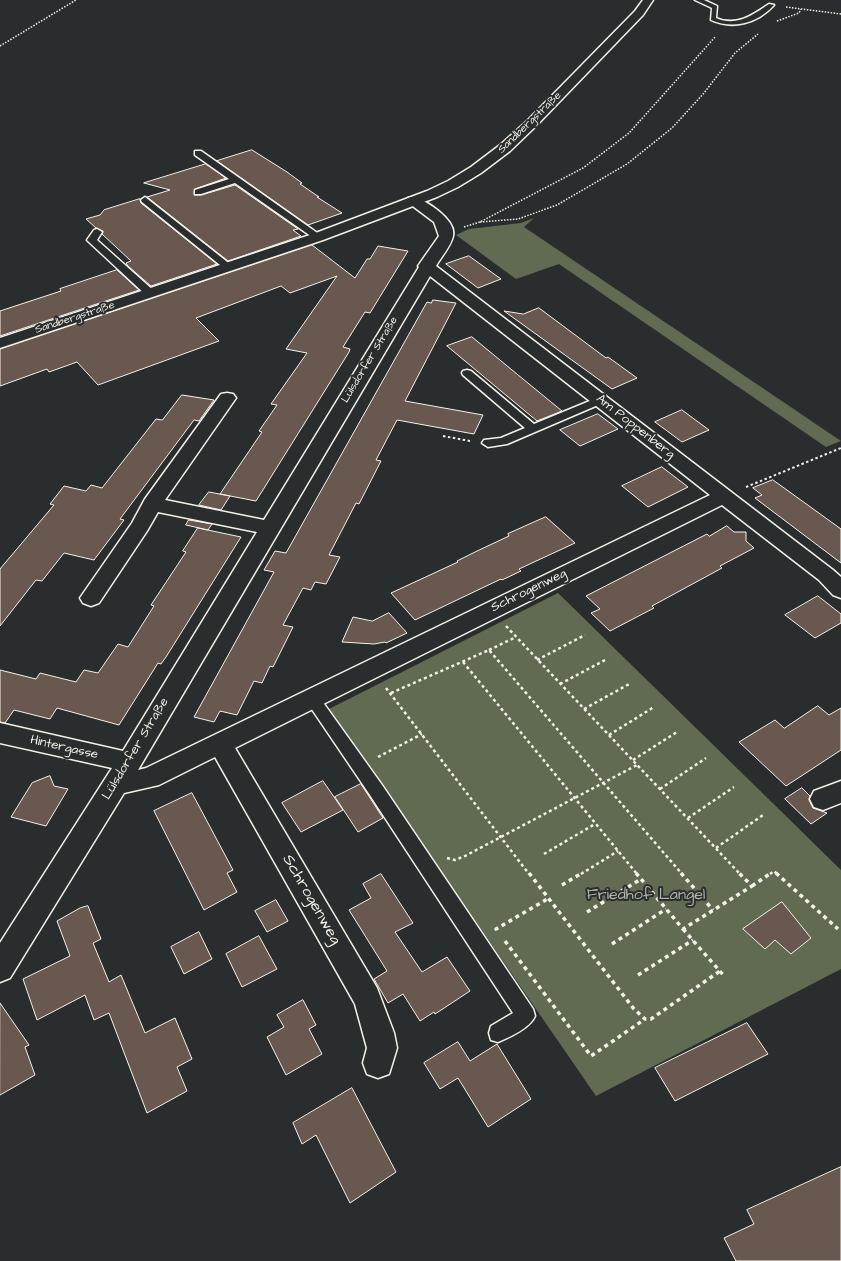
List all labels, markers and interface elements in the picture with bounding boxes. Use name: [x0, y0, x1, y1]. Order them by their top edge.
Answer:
street label: Sandbergstraße: [496, 89, 564, 157]
street label: Sandbergstraße: [33, 299, 117, 337]
street label: Lülsdorfer Straße: [339, 314, 401, 406]
street label: Am Poppenberg: [593, 391, 677, 463]
street label: Schrogenweg: [489, 566, 569, 616]
street label: Lülsdorfer Straße: [99, 695, 173, 803]
street label: Hintergasse: [29, 733, 99, 763]
street label: Schrogenweg: [277, 852, 345, 948]
park label: Friedhof Langel: [587, 886, 705, 906]

